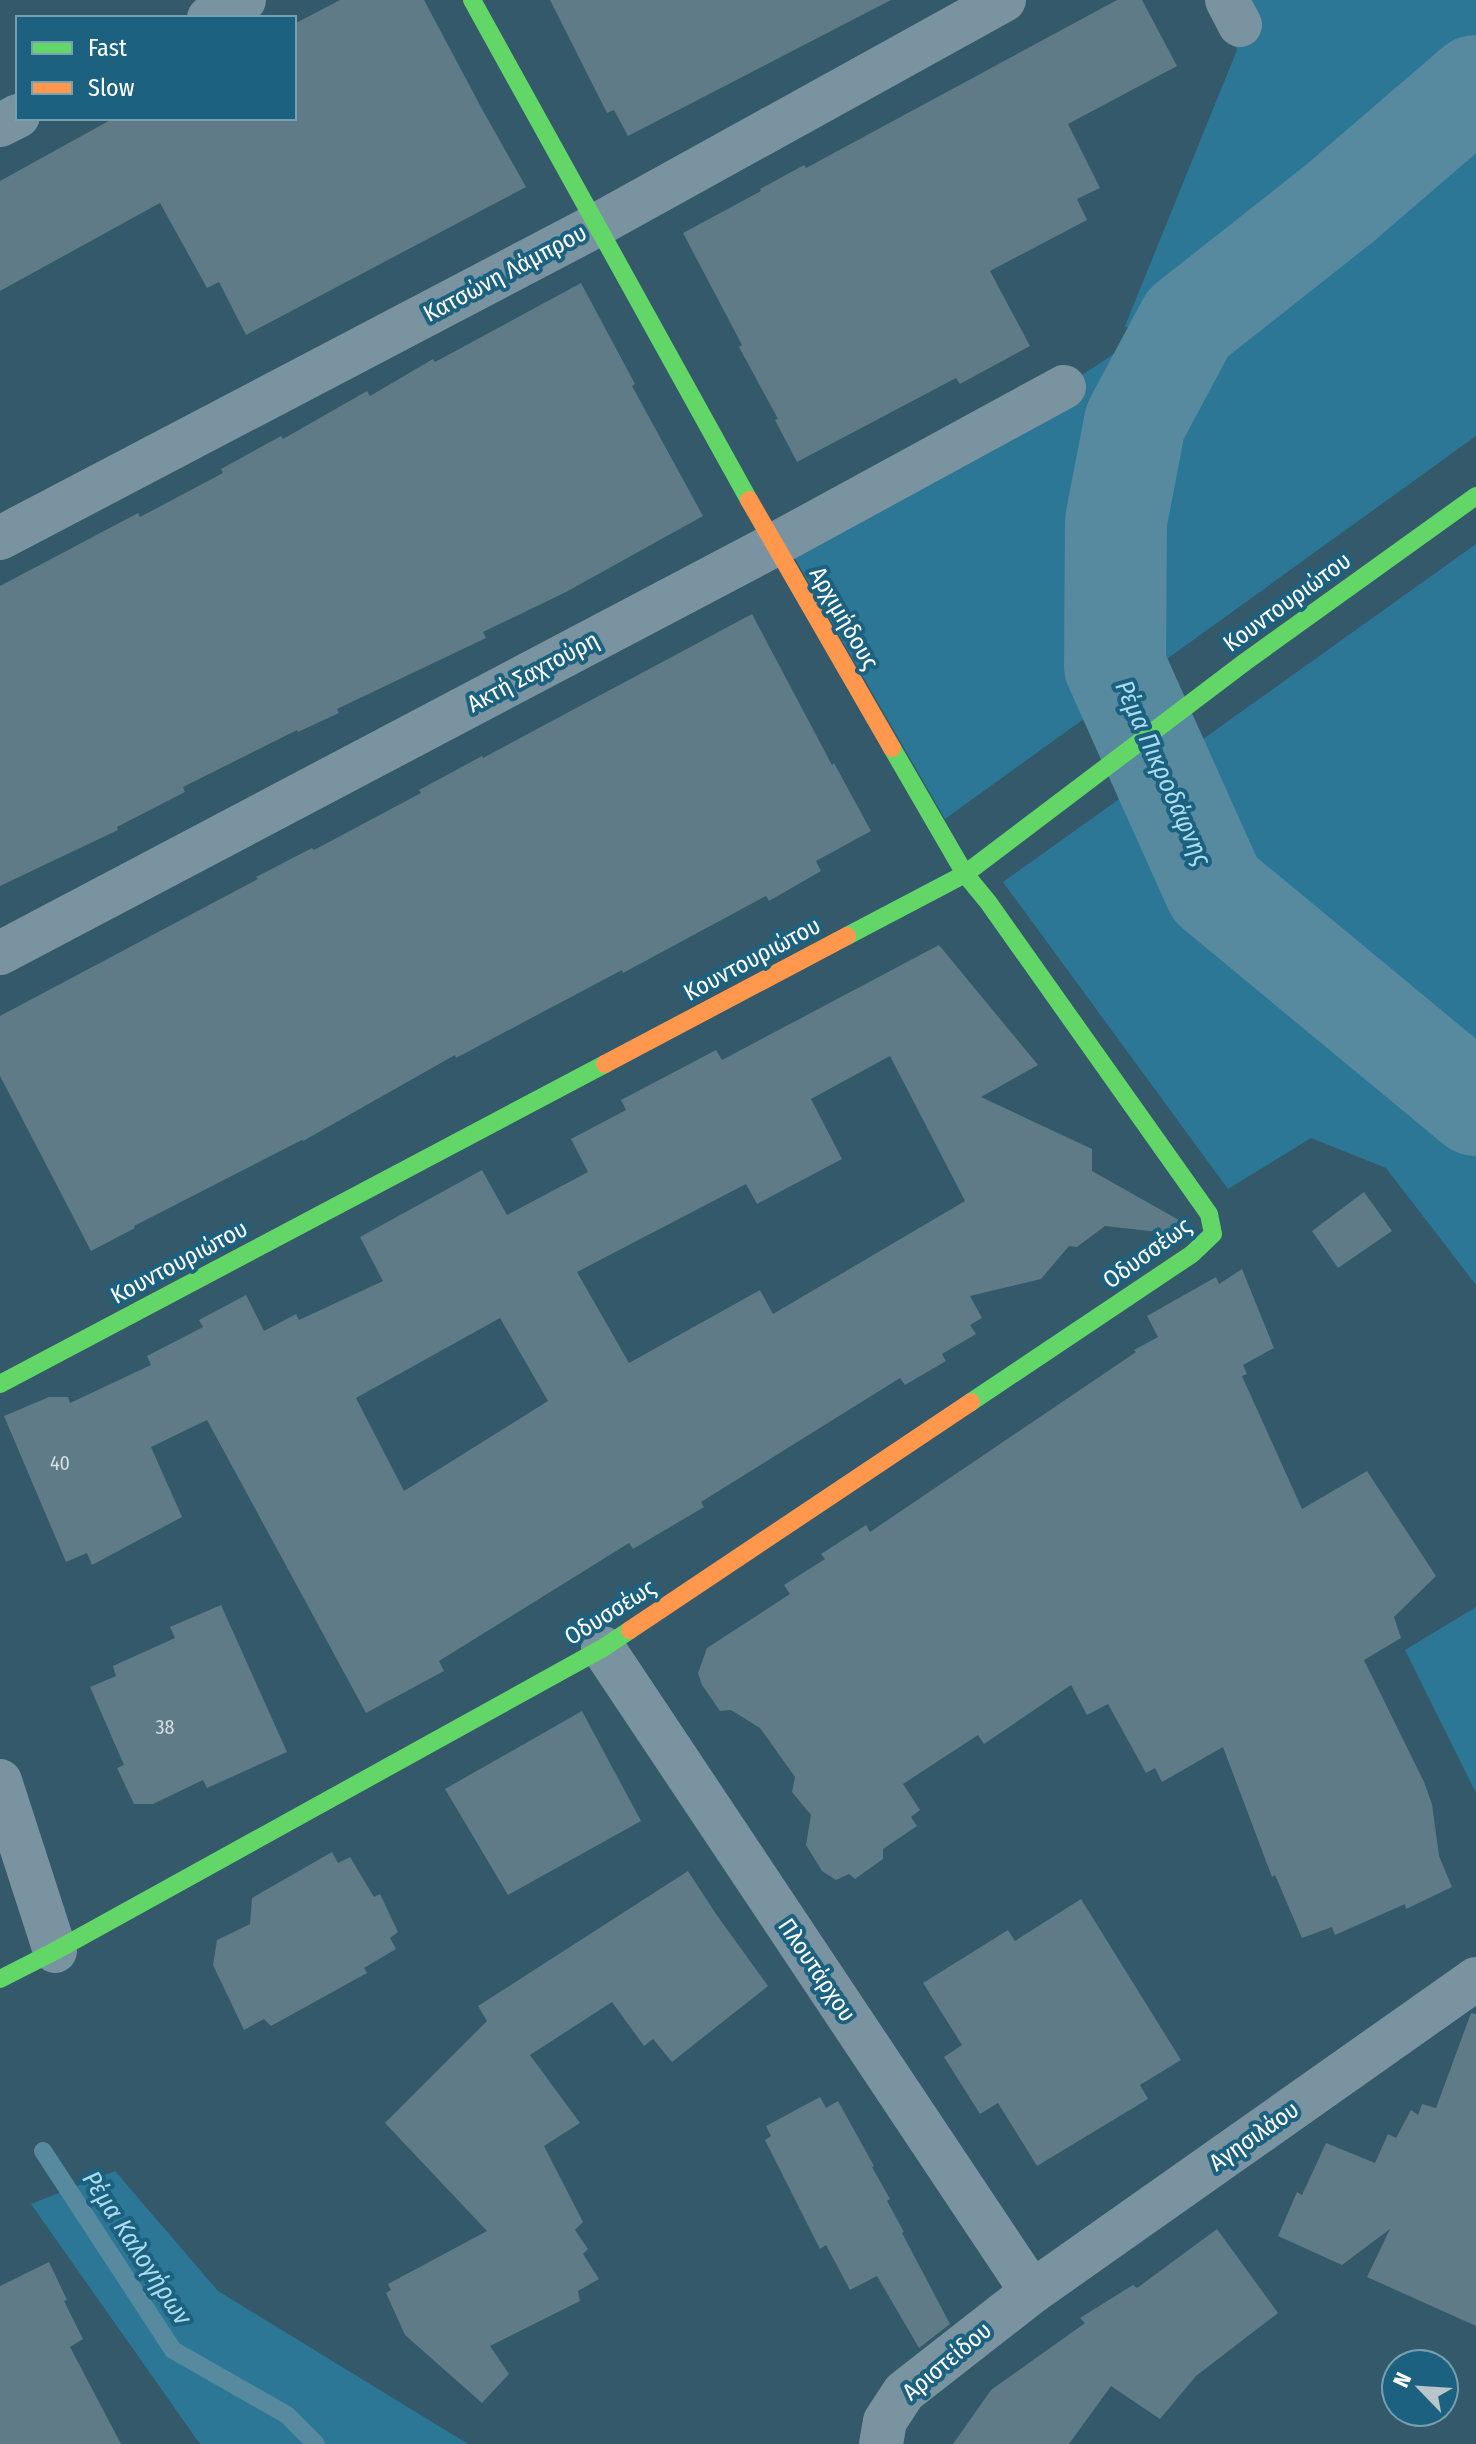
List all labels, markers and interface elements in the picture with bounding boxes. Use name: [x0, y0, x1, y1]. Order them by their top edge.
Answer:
legend: [16, 16, 296, 120]
text: Fast: [88, 34, 127, 62]
text: Slow: [88, 74, 135, 102]
street label: Κατσώνη Λάμπρου: [419, 218, 591, 328]
street label: Κουντουριώτου: [1218, 546, 1356, 658]
street label: Αρχιμήδους: [803, 562, 885, 674]
street label: Ακτή Σαχτούρη: [462, 626, 604, 718]
water label: Ρέμα Πικροδάφνης: [1108, 676, 1218, 872]
street label: Κουντουριώτου: [679, 911, 825, 1007]
street label: Οδυσσέως: [1098, 1212, 1196, 1294]
street label: Κουντουριώτου: [106, 1214, 252, 1310]
house number: 40: [50, 1451, 70, 1475]
street label: Οδυσσέως: [559, 1573, 661, 1651]
house number: 38: [155, 1715, 175, 1739]
street label: Πλουτάρχου: [772, 1913, 862, 2027]
street label: Αγησιλάου: [1204, 2095, 1304, 2177]
water label: Ρέμα Καλογήρων: [76, 2165, 199, 2331]
street label: Αριστείδου: [897, 2316, 997, 2406]
north arrow: [1380, 2348, 1460, 2428]
text: N: [1387, 2368, 1417, 2391]

